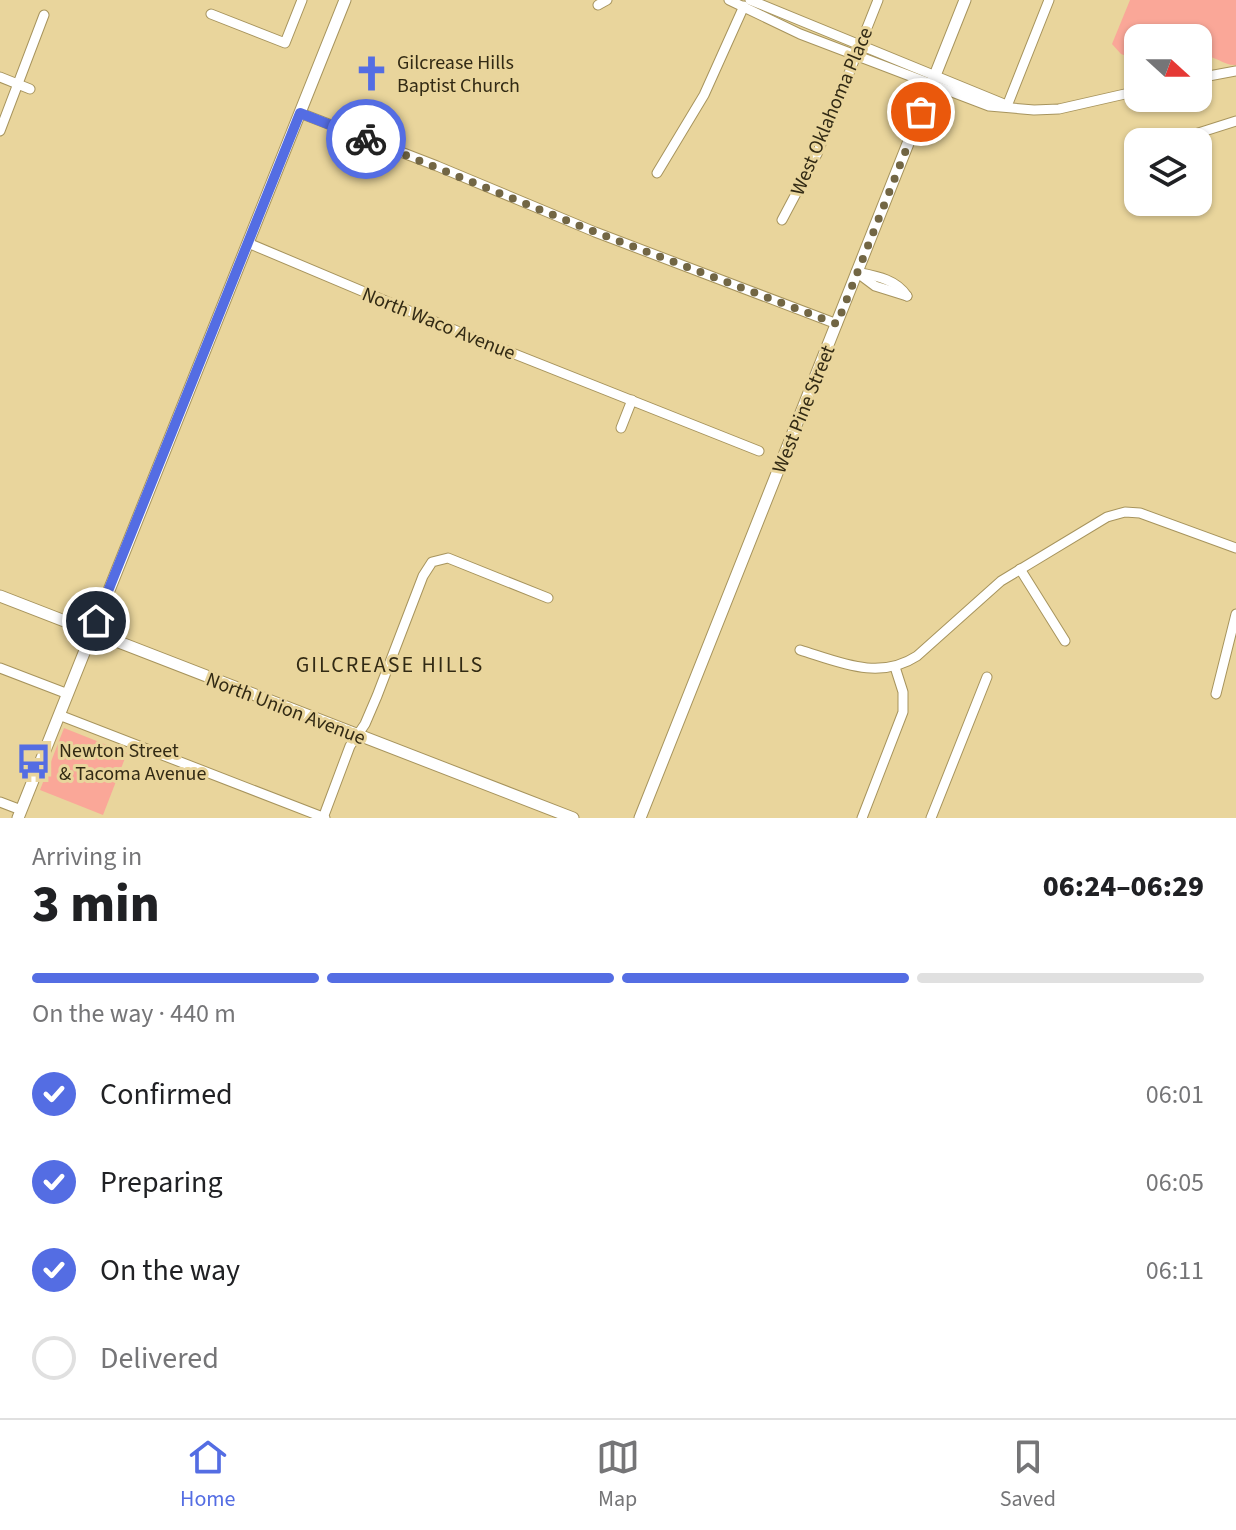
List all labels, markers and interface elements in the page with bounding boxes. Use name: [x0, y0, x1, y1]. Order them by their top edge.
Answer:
street label: West Oklahoma Place: [784, 23, 880, 200]
north arrow: [1124, 24, 1212, 112]
map controls: [1124, 24, 1212, 216]
place label: Gilcrease Hills Baptist Church: [397, 49, 520, 100]
church icon: Gilcrease Hills Baptist Church: [352, 54, 390, 92]
pin: [887, 78, 955, 146]
icon: bag: [899, 90, 943, 134]
courier: [326, 99, 406, 179]
icon: bike: [344, 117, 388, 161]
button: layers: [1124, 128, 1212, 216]
street label: North Waco Avenue: [358, 280, 520, 367]
street label: West Pine Street: [766, 341, 842, 477]
pin: [62, 587, 130, 655]
icon: home: [74, 599, 118, 643]
district label: GILCREASE HILLS: [296, 649, 484, 681]
street label: North Union Avenue: [202, 666, 369, 752]
place label: Newton Street & Tacoma Avenue: [59, 737, 206, 788]
bus stop icon: Newton Street & Tacoma Avenue: [14, 743, 52, 781]
text: Arriving in: [32, 838, 142, 875]
text: 06:24–06:29: [1043, 865, 1204, 908]
text: 3 min: [32, 868, 160, 942]
text: On the way · 440 m: [32, 995, 236, 1032]
icon: check: [32, 1072, 76, 1116]
text: Confirmed: [100, 1073, 233, 1116]
text: 06:01: [1146, 1076, 1204, 1113]
icon: check: [32, 1160, 76, 1204]
text: Preparing: [100, 1161, 223, 1204]
text: 06:05: [1146, 1164, 1204, 1201]
icon: check: [32, 1248, 76, 1292]
text: On the way: [100, 1249, 240, 1292]
text: 06:11: [1146, 1252, 1204, 1289]
text: Delivered: [100, 1337, 219, 1380]
tab: Home: [180, 1435, 235, 1515]
tab: Map: [596, 1435, 640, 1515]
tab: Saved: [1000, 1435, 1056, 1515]

